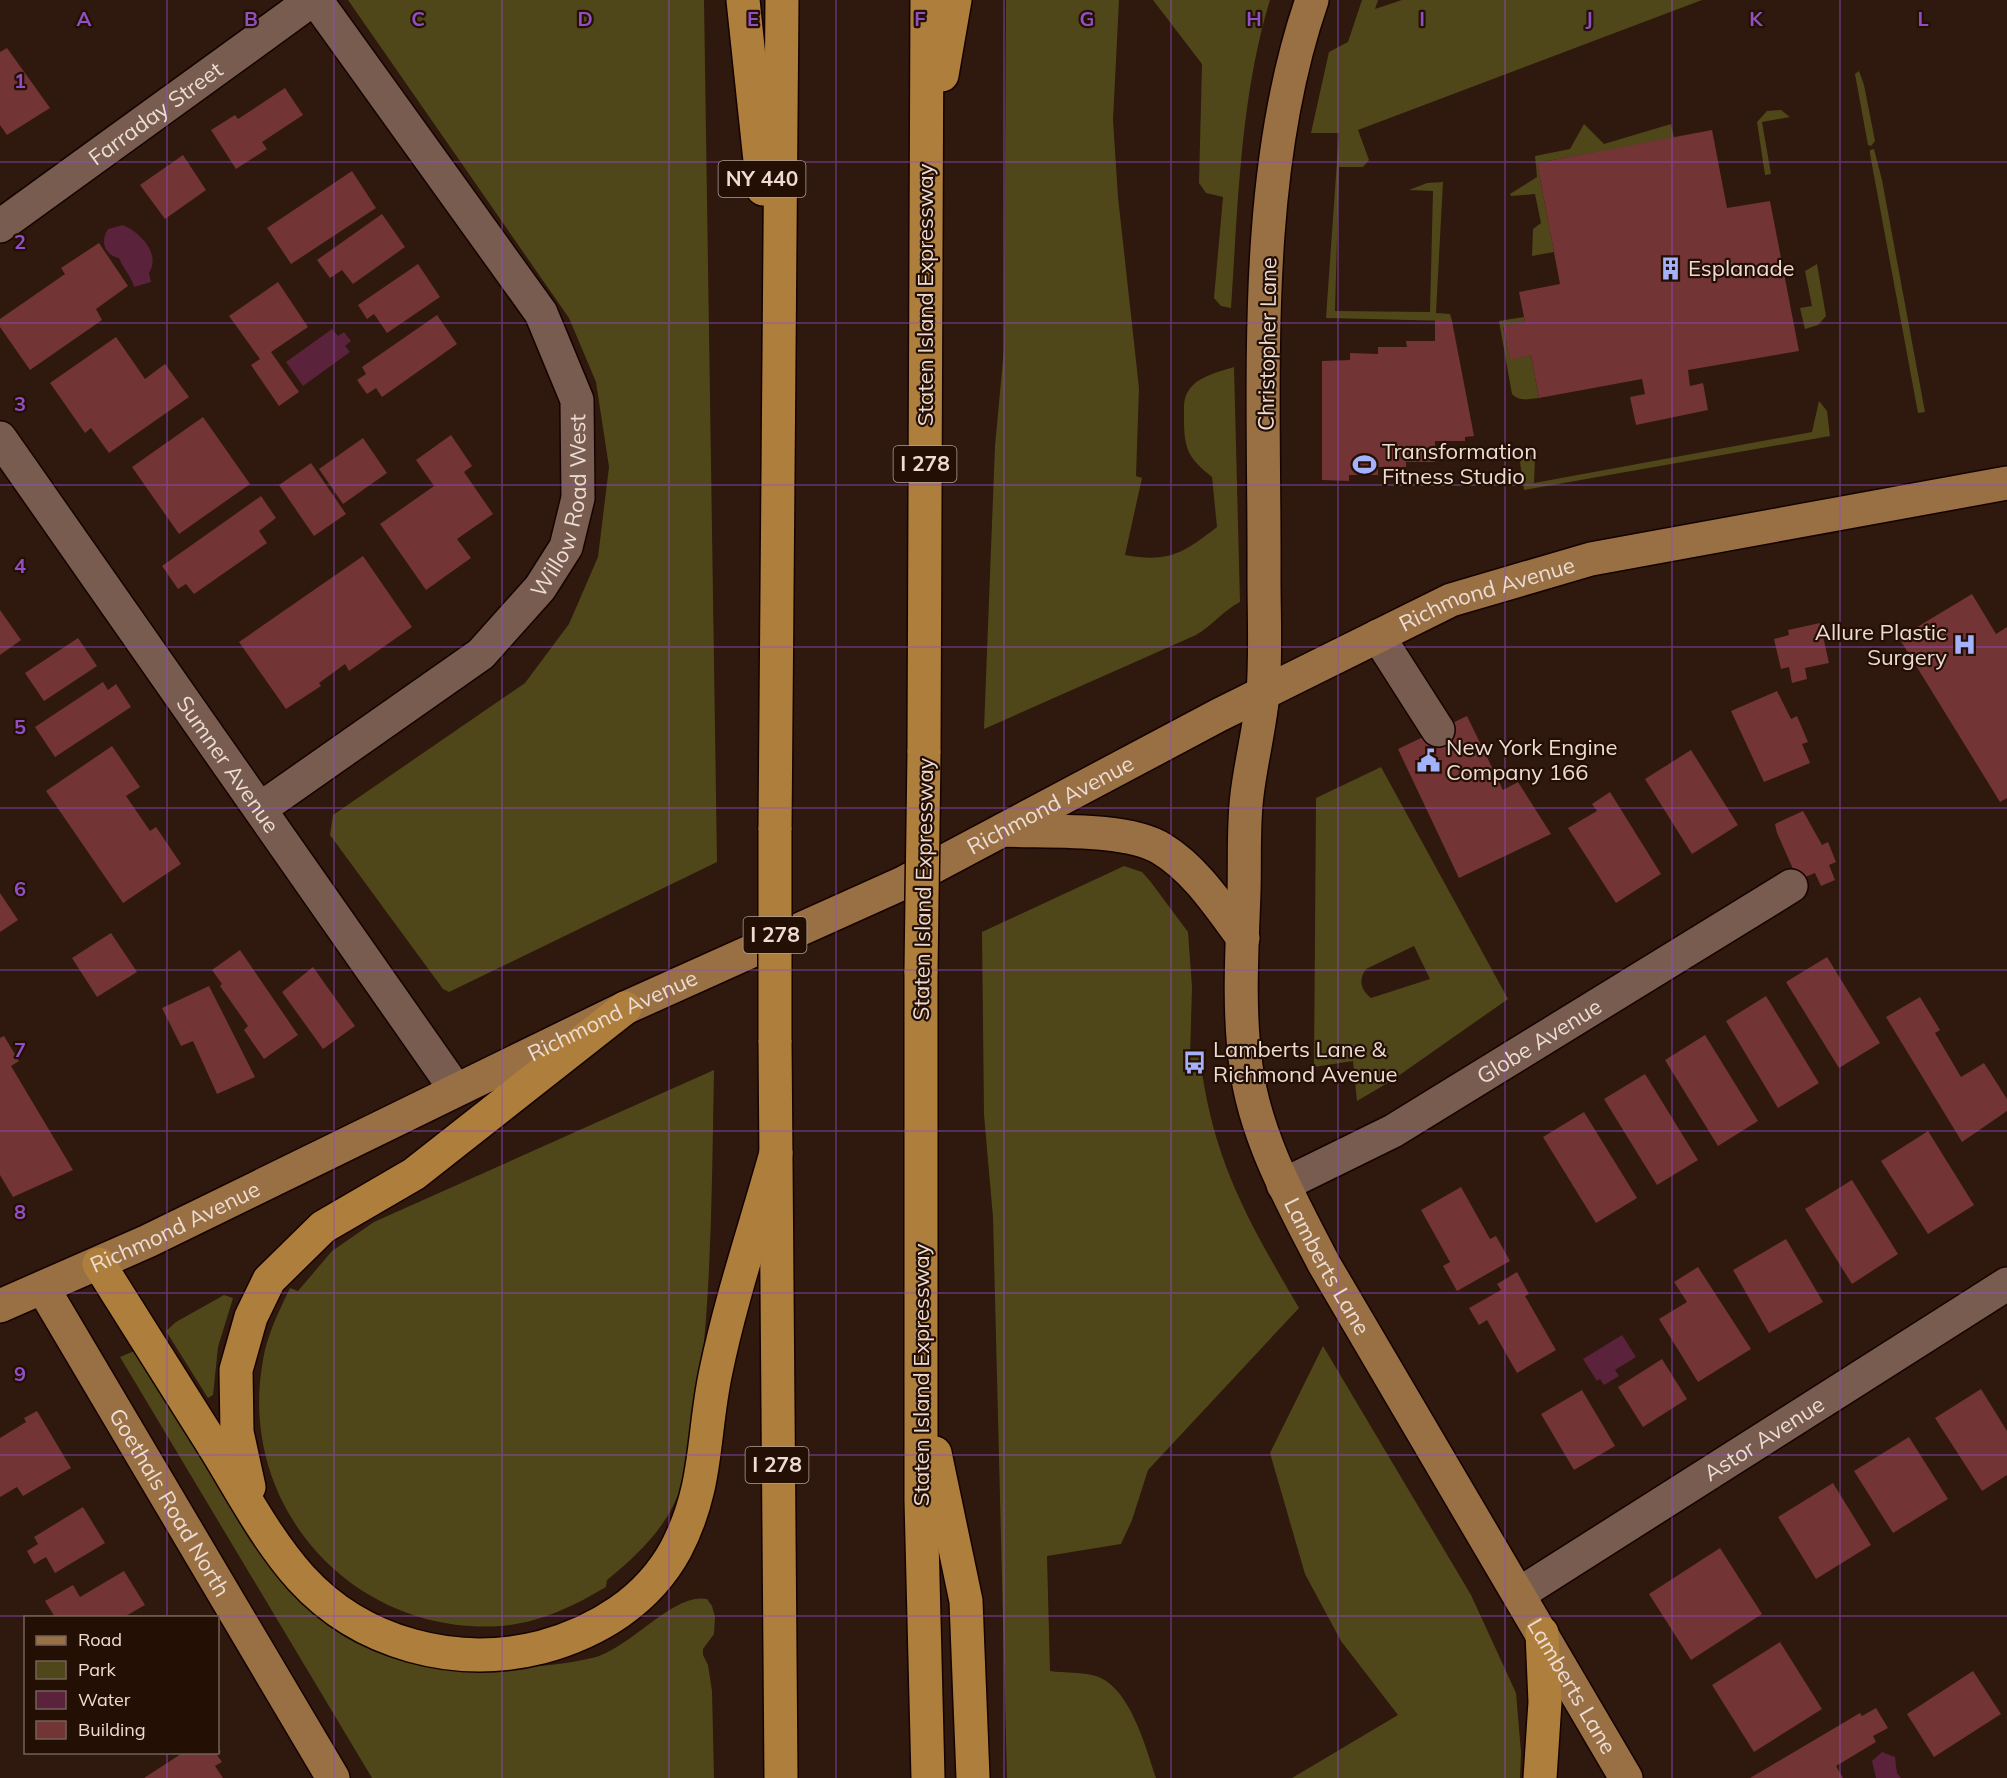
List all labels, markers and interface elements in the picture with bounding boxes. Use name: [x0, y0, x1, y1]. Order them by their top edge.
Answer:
text: A: [77, 6, 92, 31]
text: B: [244, 6, 258, 31]
text: C: [411, 6, 425, 31]
text: D: [577, 6, 593, 31]
text: E: [747, 6, 759, 31]
text: F: [914, 6, 926, 31]
text: G: [1080, 6, 1094, 31]
text: H: [1246, 6, 1262, 31]
text: I: [1419, 6, 1425, 31]
text: J: [1585, 6, 1593, 31]
text: K: [1749, 6, 1763, 31]
text: L: [1917, 6, 1929, 31]
street label: Farraday Street: [83, 55, 228, 171]
text: 1: [14, 68, 26, 93]
road number: NY 440: [718, 161, 806, 197]
street label: Staten Island Expressway: [911, 163, 939, 426]
text: 2: [14, 229, 26, 254]
place label: Esplanade: [1688, 254, 1795, 282]
building icon: Esplanade: [1657, 255, 1683, 281]
street label: Christopher Lane: [1251, 257, 1283, 431]
text: 3: [14, 391, 26, 416]
street label: Willow Road West: [524, 414, 592, 602]
place label: Transformation Fitness Studio: [1382, 437, 1537, 490]
road number: I 278: [894, 446, 956, 482]
sports icon: Transformation Fitness Studio: [1351, 451, 1377, 477]
street label: Richmond Avenue: [1394, 551, 1578, 638]
text: 4: [14, 553, 26, 578]
place label: Allure Plastic Surgery: [1815, 618, 1947, 671]
hospital icon: Allure Plastic Surgery: [1952, 632, 1978, 658]
street label: Sumner Avenue: [170, 690, 286, 838]
text: 5: [14, 714, 26, 739]
place label: New York Engine Company 166: [1446, 733, 1618, 786]
public building icon: New York Engine Company 166: [1415, 747, 1441, 773]
street label: Richmond Avenue: [962, 749, 1138, 860]
street label: Staten Island Expressway: [907, 757, 939, 1021]
text: 6: [14, 876, 26, 901]
road number: I 278: [744, 917, 806, 953]
street label: Richmond Avenue: [523, 963, 702, 1067]
street label: Globe Avenue: [1471, 992, 1607, 1090]
place label: Lamberts Lane & Richmond Avenue: [1213, 1035, 1398, 1088]
text: 7: [14, 1037, 26, 1062]
bus stop icon: Lamberts Lane & Richmond Avenue: [1182, 1049, 1208, 1075]
street label: Richmond Avenue: [86, 1175, 264, 1279]
street label: Lamberts Lane: [1278, 1193, 1377, 1340]
text: 8: [14, 1199, 26, 1224]
street label: Staten Island Expressway: [907, 1243, 935, 1506]
text: 9: [14, 1361, 26, 1386]
street label: Astor Avenue: [1698, 1390, 1829, 1487]
street label: Goethals Road North: [103, 1403, 236, 1602]
road number: I 278: [746, 1447, 808, 1483]
street label: Lamberts Lane: [1521, 1613, 1623, 1759]
legend: [24, 1616, 219, 1754]
text: Road: [78, 1628, 122, 1651]
text: Park: [78, 1658, 117, 1681]
text: Water: [78, 1688, 131, 1711]
text: Building: [78, 1718, 146, 1741]

